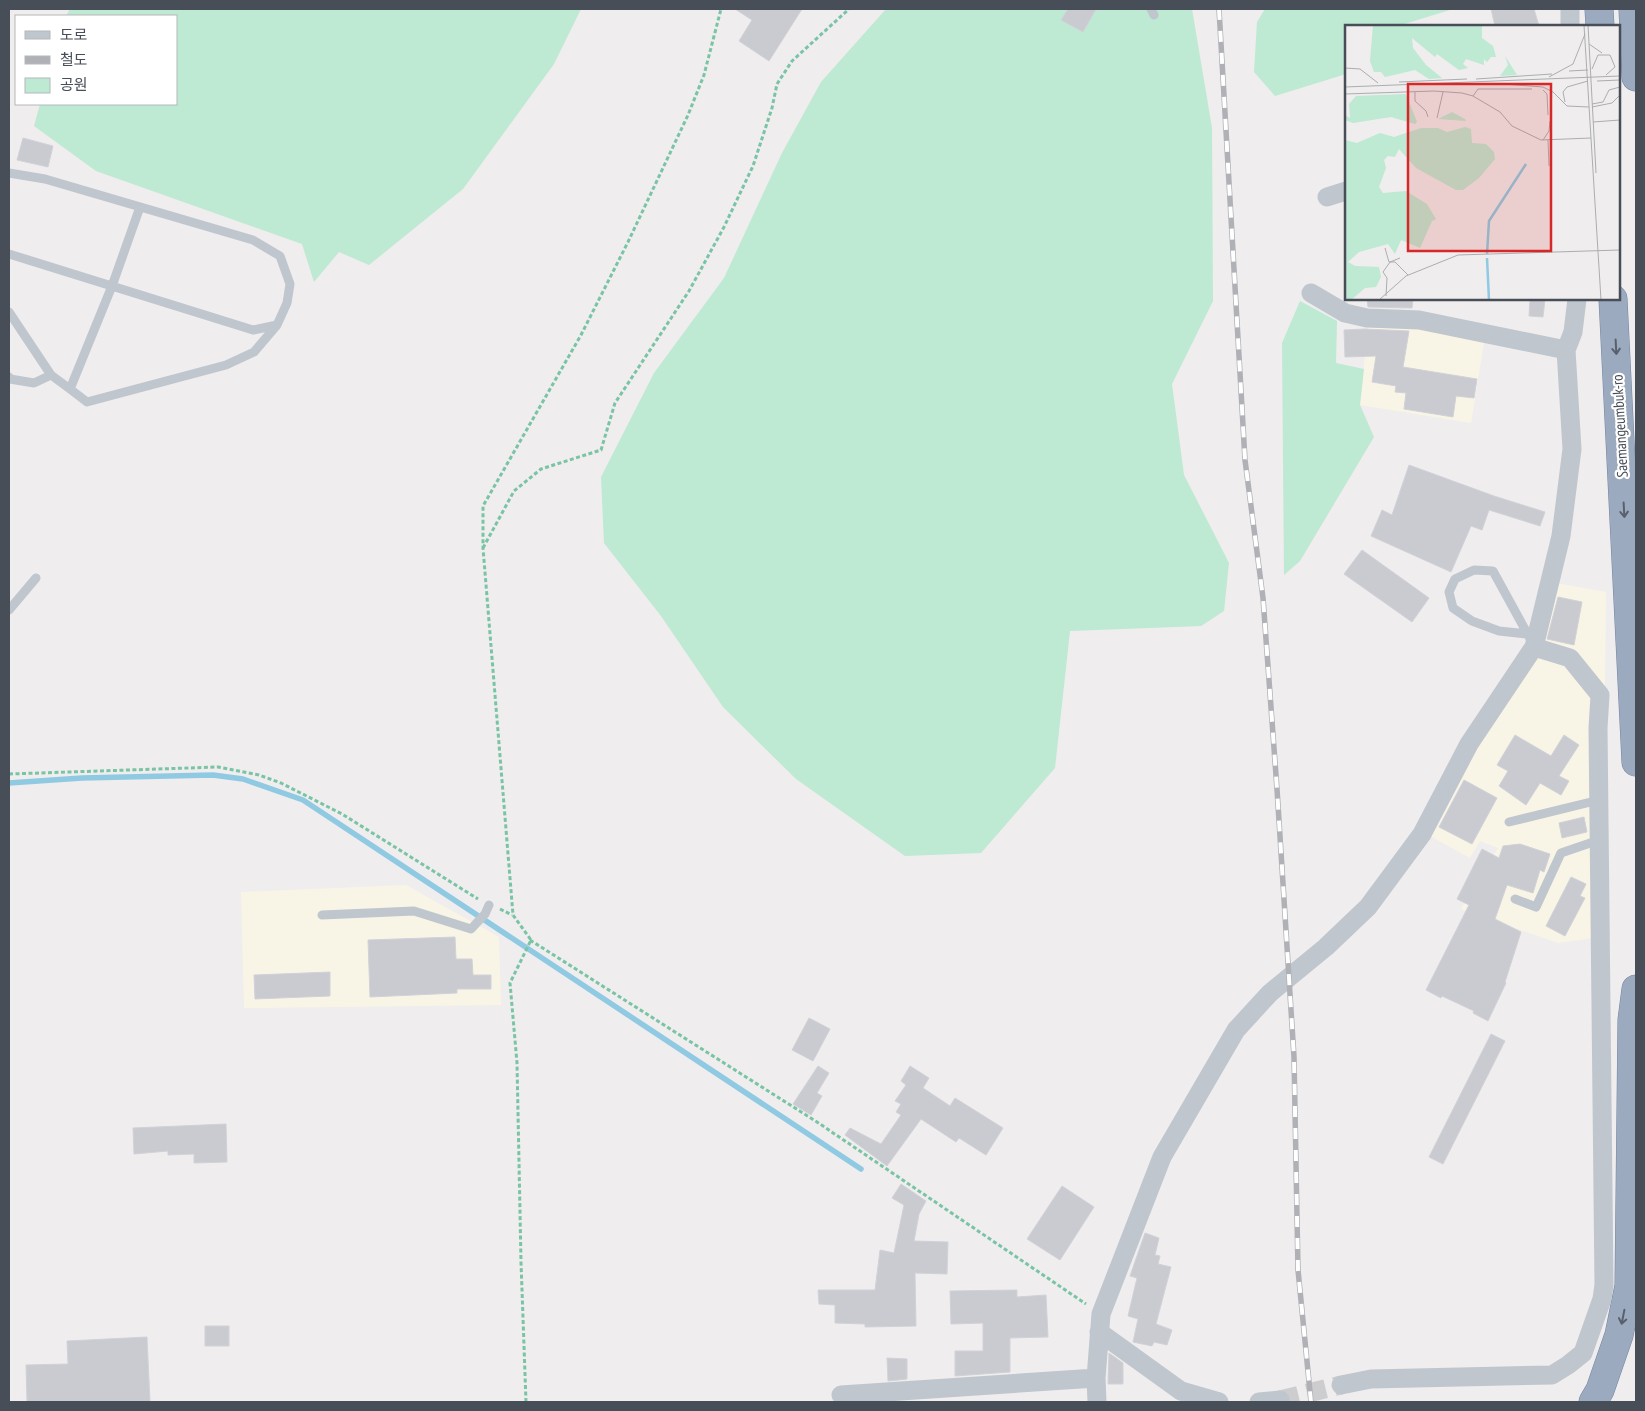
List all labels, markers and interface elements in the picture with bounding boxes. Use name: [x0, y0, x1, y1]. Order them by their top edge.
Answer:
legend: [15, 15, 178, 105]
text: 도로: [60, 25, 88, 44]
inset map: [1345, 25, 1620, 300]
text: 철도: [60, 50, 88, 69]
text: 공원: [60, 75, 88, 94]
one-way arrow: [1611, 339, 1620, 355]
street label: Saemangeumbuk-ro: [1607, 374, 1632, 478]
one-way arrow: [1619, 501, 1628, 517]
one-way arrow: [1618, 1309, 1627, 1325]

